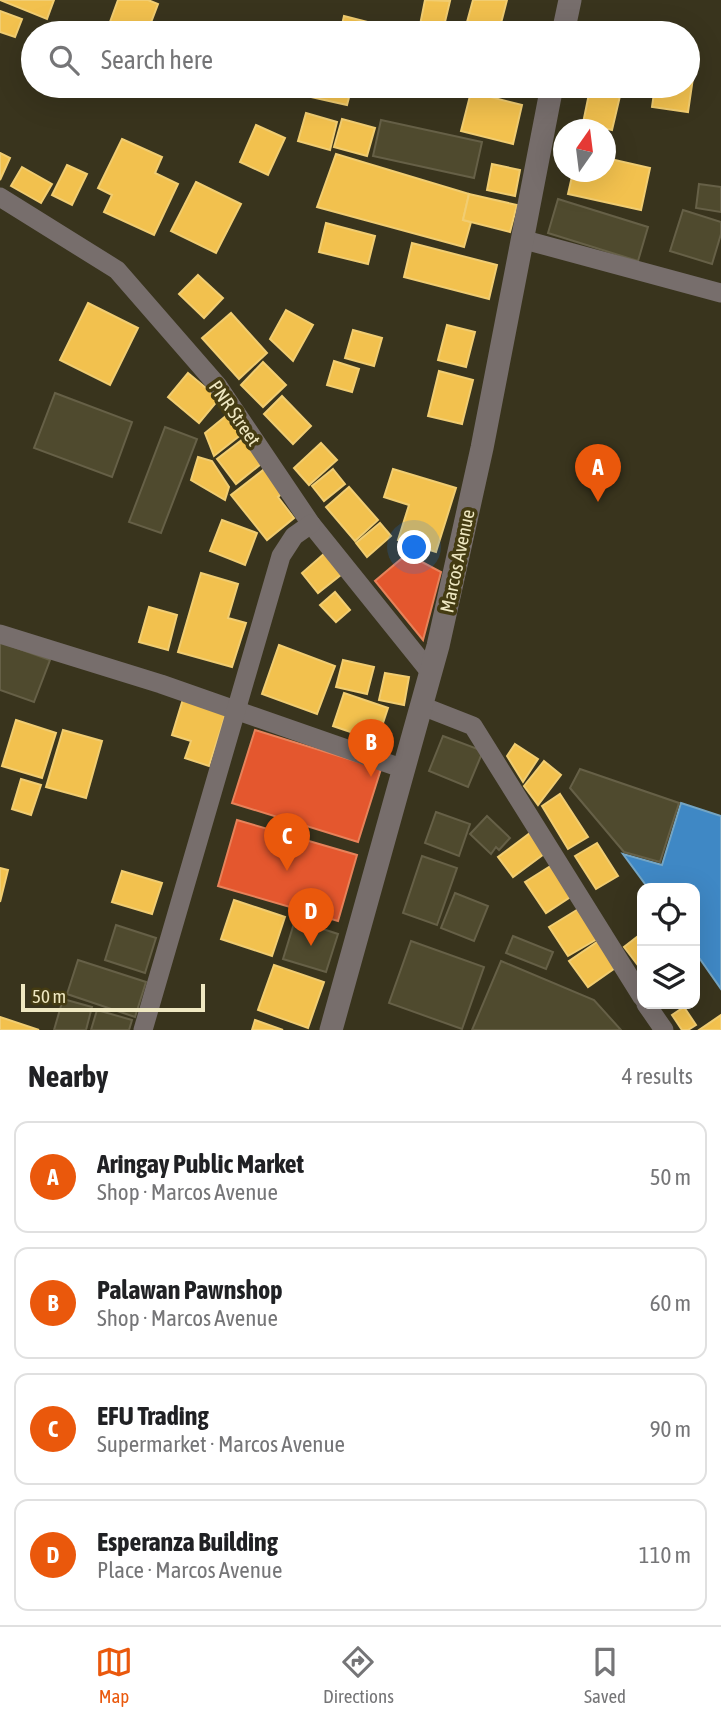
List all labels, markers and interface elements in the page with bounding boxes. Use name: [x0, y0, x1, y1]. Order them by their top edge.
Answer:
search box: [21, 21, 700, 98]
icon: search: [45, 41, 83, 79]
text: Search here: [101, 45, 213, 75]
north arrow: [553, 119, 616, 182]
street label: PNR Street: [205, 376, 265, 450]
pin: A: [575, 444, 621, 502]
street label: Marcos Avenue: [435, 507, 479, 615]
your location: [397, 530, 431, 564]
pin: B: [348, 719, 394, 777]
pin: C: [264, 813, 310, 871]
map controls: [637, 883, 700, 1009]
button: locate: [637, 883, 700, 946]
pin: D: [288, 888, 334, 946]
button: layers: [637, 946, 700, 1009]
scale bar: [21, 981, 205, 1013]
text: 50 m: [32, 985, 66, 1007]
text: Nearby: [28, 1059, 108, 1093]
text: 4 results: [622, 1063, 693, 1089]
text: Aringay Public Market: [97, 1149, 304, 1179]
text: A: [47, 1164, 59, 1190]
text: 50 m: [650, 1164, 691, 1190]
text: Shop · Marcos Avenue: [97, 1179, 278, 1205]
text: Palawan Pawnshop: [97, 1275, 283, 1305]
text: B: [48, 1290, 58, 1316]
text: 60 m: [650, 1290, 691, 1316]
text: Shop · Marcos Avenue: [97, 1305, 278, 1331]
text: EFU Trading: [97, 1401, 209, 1431]
text: C: [48, 1416, 58, 1442]
text: 90 m: [650, 1416, 691, 1442]
text: Supermarket · Marcos Avenue: [97, 1431, 345, 1457]
text: Esperanza Building: [97, 1527, 278, 1557]
text: D: [47, 1542, 59, 1568]
text: 110 m: [639, 1542, 691, 1568]
text: Place · Marcos Avenue: [97, 1557, 282, 1583]
tab: Map: [95, 1643, 133, 1707]
tab: Directions: [323, 1643, 394, 1707]
tab: Saved: [584, 1643, 626, 1707]

